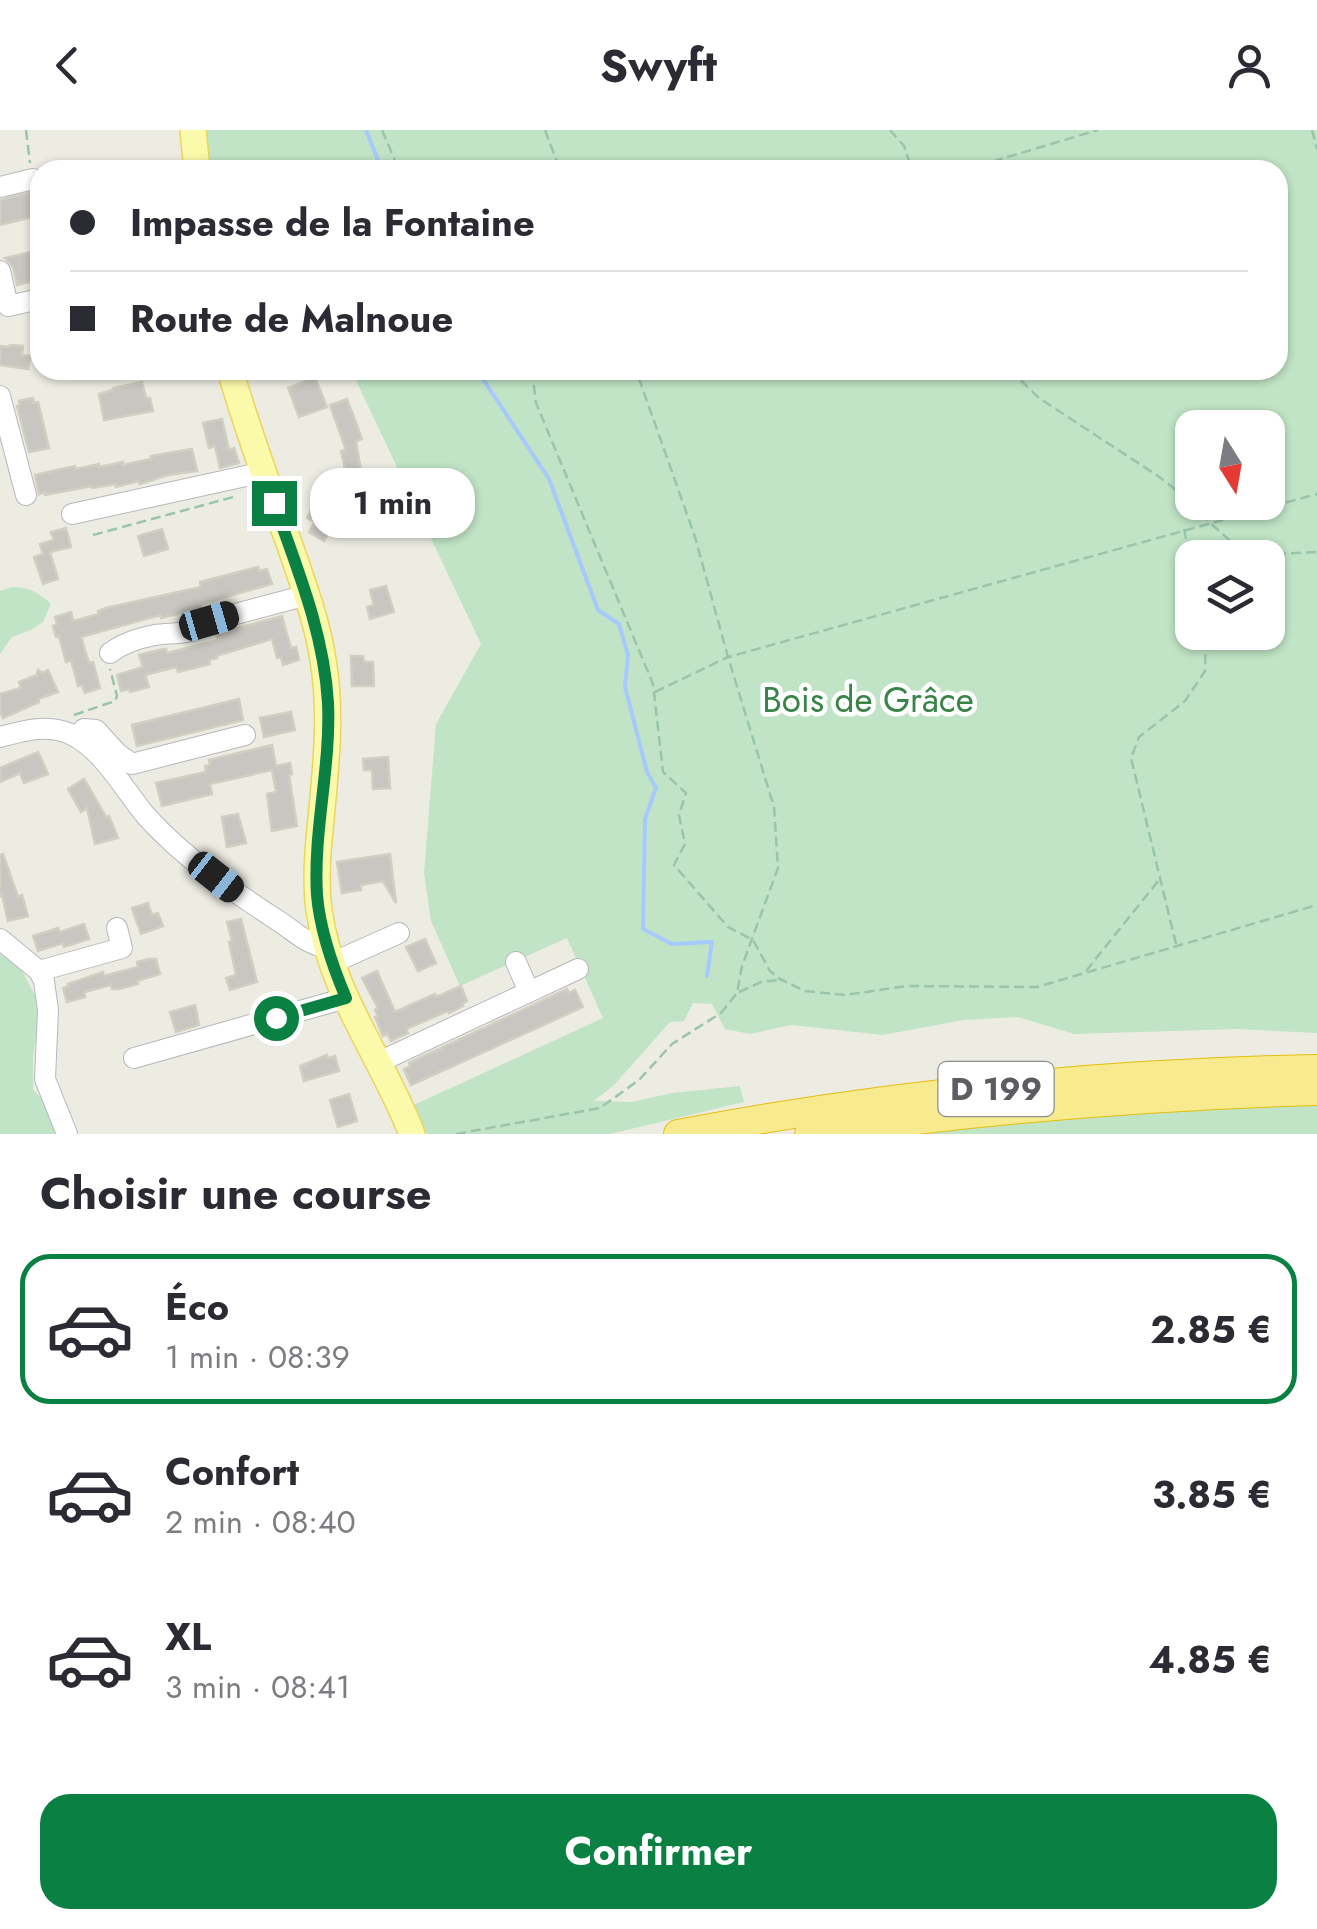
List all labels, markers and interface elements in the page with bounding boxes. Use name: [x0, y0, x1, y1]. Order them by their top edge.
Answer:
text: Swyft: [600, 33, 717, 98]
icon: back: [40, 38, 95, 93]
icon: person: [1222, 38, 1277, 93]
text: Impasse de la Fontaine: [130, 195, 535, 250]
text: Route de Malnoue: [130, 291, 453, 346]
north arrow: [1175, 410, 1285, 520]
map controls: [1175, 410, 1285, 650]
callout: 1 min: [309, 468, 474, 538]
text: 1 min: [353, 480, 432, 526]
route end: [252, 481, 297, 526]
button: layers: [1175, 540, 1285, 650]
car: [176, 598, 242, 644]
park label: Bois de Grâce: [762, 675, 974, 725]
car: [183, 847, 249, 907]
route start: [254, 996, 299, 1041]
road number: D 199: [938, 1062, 1054, 1116]
text: Choisir une course: [40, 1161, 432, 1226]
text: Éco: [165, 1279, 229, 1334]
icon: car: [45, 1284, 135, 1374]
text: 2.85 €: [1150, 1302, 1272, 1357]
text: 1 min · 08:39: [165, 1334, 350, 1380]
text: Confort: [165, 1444, 299, 1499]
icon: car: [45, 1449, 135, 1539]
text: 3.85 €: [1152, 1467, 1272, 1522]
text: 2 min · 08:40: [165, 1499, 356, 1545]
text: XL: [165, 1609, 211, 1664]
icon: car: [45, 1614, 135, 1704]
text: 4.85 €: [1149, 1632, 1272, 1687]
text: 3 min · 08:41: [165, 1664, 350, 1710]
button: Confirmer: [40, 1794, 1277, 1909]

